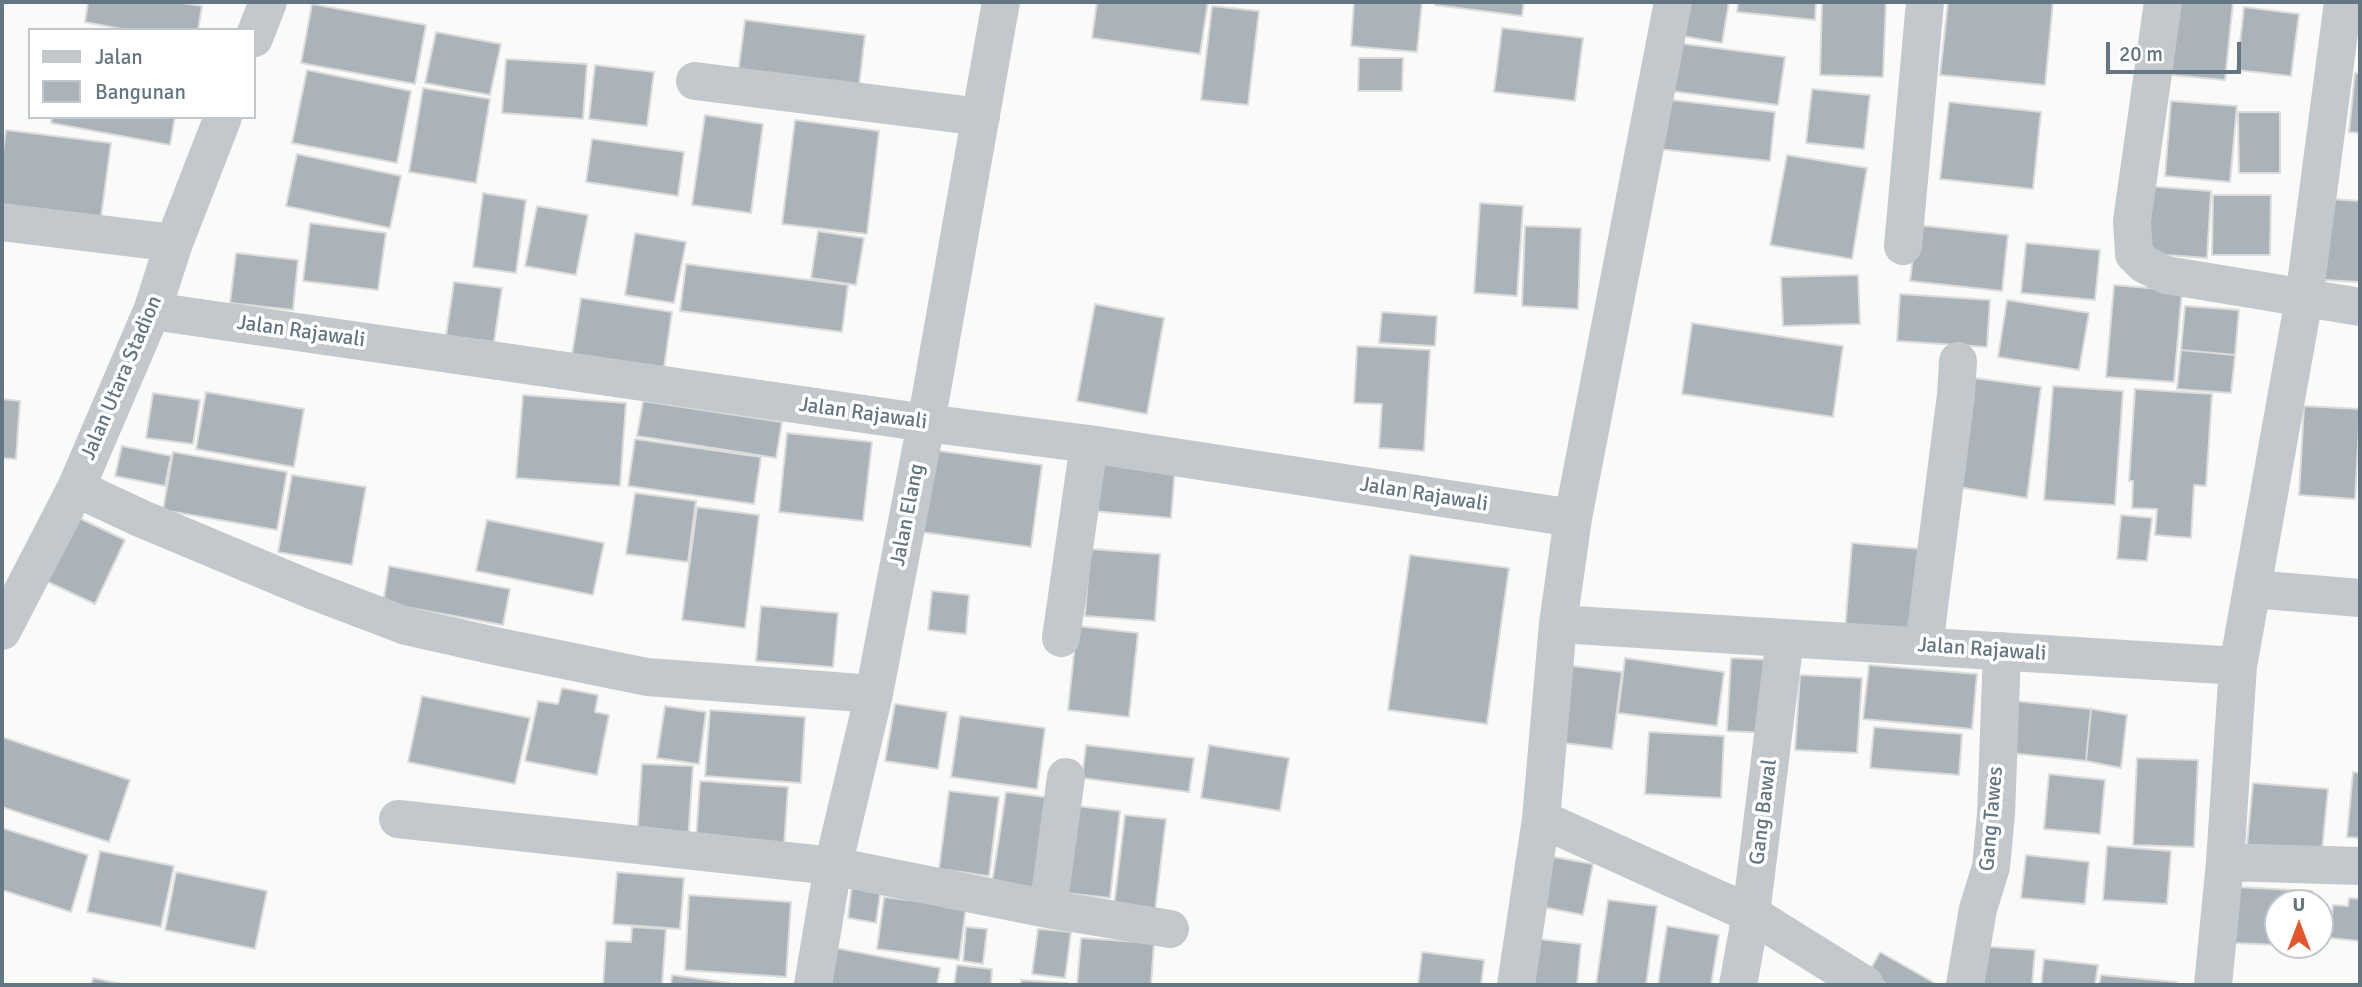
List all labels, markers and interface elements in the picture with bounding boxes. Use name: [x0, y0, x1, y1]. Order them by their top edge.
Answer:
legend: [28, 28, 256, 119]
scale bar: [2110, 28, 2245, 72]
text: 20 m: [2119, 41, 2163, 67]
text: Jalan: [95, 44, 143, 70]
text: Bangunan: [95, 79, 186, 105]
street label: Jalan Utara Stadion: [76, 292, 168, 464]
street label: Jalan Rajawali: [235, 311, 367, 353]
street label: Jalan Rajawali: [797, 393, 929, 435]
street label: Jalan Elang: [886, 462, 930, 568]
street label: Jalan Rajawali: [1358, 472, 1490, 518]
street label: Jalan Rajawali: [1917, 633, 2047, 667]
street label: Gang Bawal: [1745, 758, 1783, 866]
street label: Gang Tawes: [1975, 766, 2009, 872]
north arrow: [2264, 889, 2334, 959]
text: U: [2293, 893, 2305, 917]

